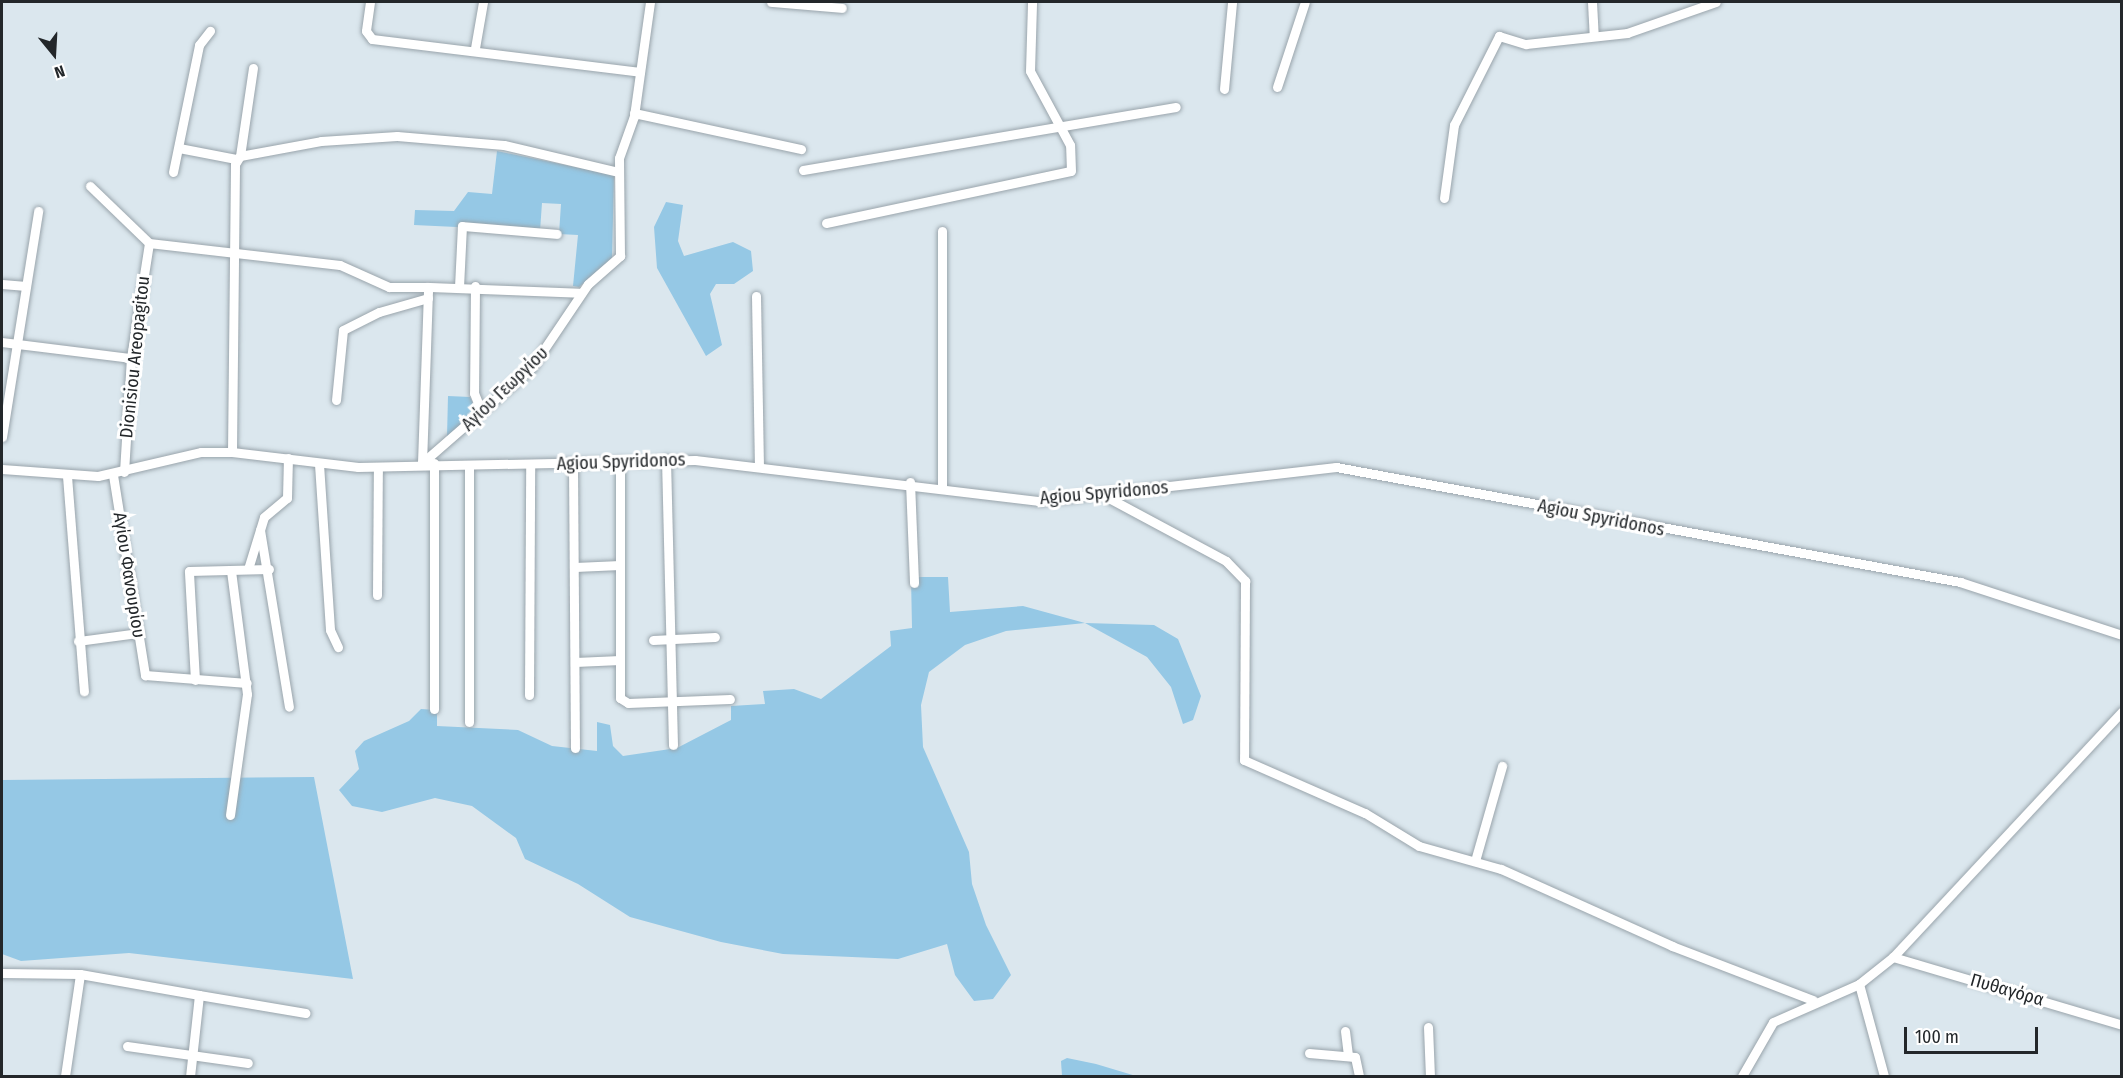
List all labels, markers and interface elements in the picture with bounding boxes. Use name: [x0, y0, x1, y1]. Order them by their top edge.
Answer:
north arrow: [24, 24, 84, 84]
text: N: [52, 61, 67, 82]
street label: Dionisiou Areopagitou: [116, 275, 154, 439]
street label: Αγίου Γεωργίου: [457, 342, 553, 436]
street label: Agiou Spyridonos: [556, 449, 686, 475]
street label: Agiou Spyridonos: [1039, 477, 1169, 509]
street label: Agiou Spyridonos: [1536, 495, 1666, 541]
street label: Αγίου Φανουρίου: [108, 511, 150, 639]
street label: Πυθαγόρα: [1968, 969, 2046, 1011]
scale bar: [1907, 1015, 2040, 1053]
text: 100 m: [1915, 1026, 1959, 1048]

